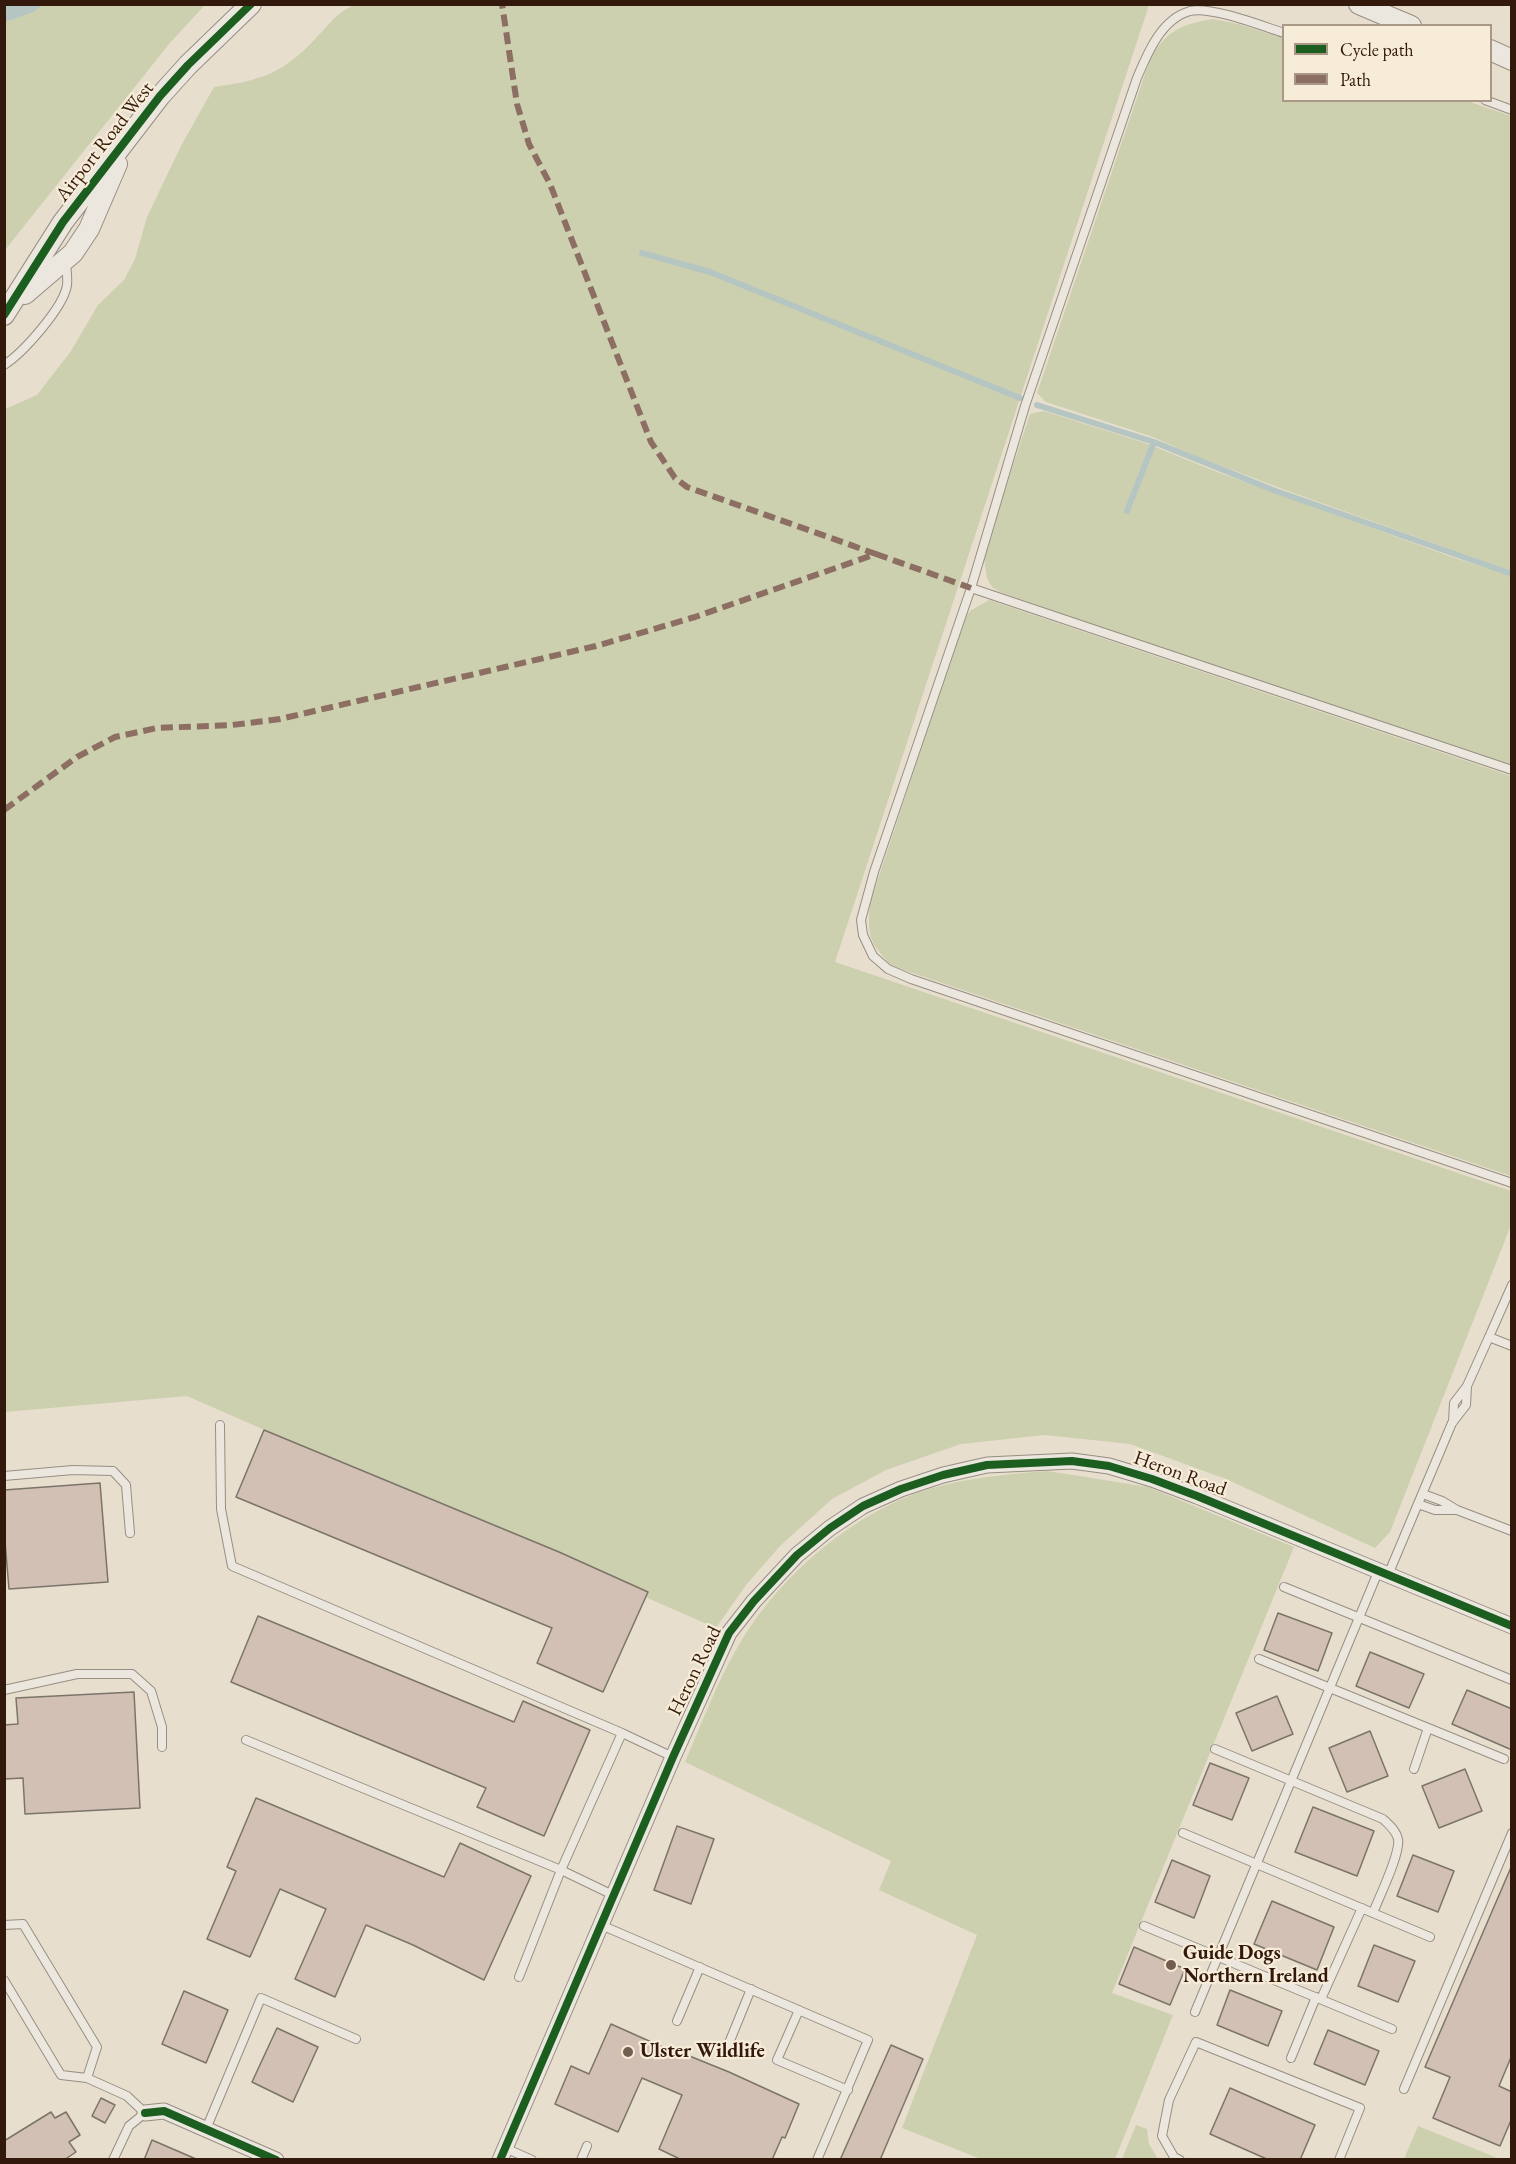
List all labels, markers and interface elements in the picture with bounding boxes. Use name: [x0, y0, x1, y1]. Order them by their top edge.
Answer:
legend: [1282, 24, 1492, 102]
text: Cycle path: [1340, 38, 1414, 61]
text: Path: [1340, 68, 1371, 91]
street label: Airport Road West: [51, 77, 159, 207]
street label: Heron Road: [1130, 1446, 1230, 1502]
street label: Heron Road: [663, 1622, 727, 1720]
place label: Guide Dogs Northern Ireland: [1183, 1942, 1329, 1989]
marker: Guide Dogs Northern Ireland: [1164, 1958, 1178, 1972]
place label: Ulster Wildlife: [640, 2040, 765, 2064]
marker: Ulster Wildlife: [621, 2045, 635, 2059]

